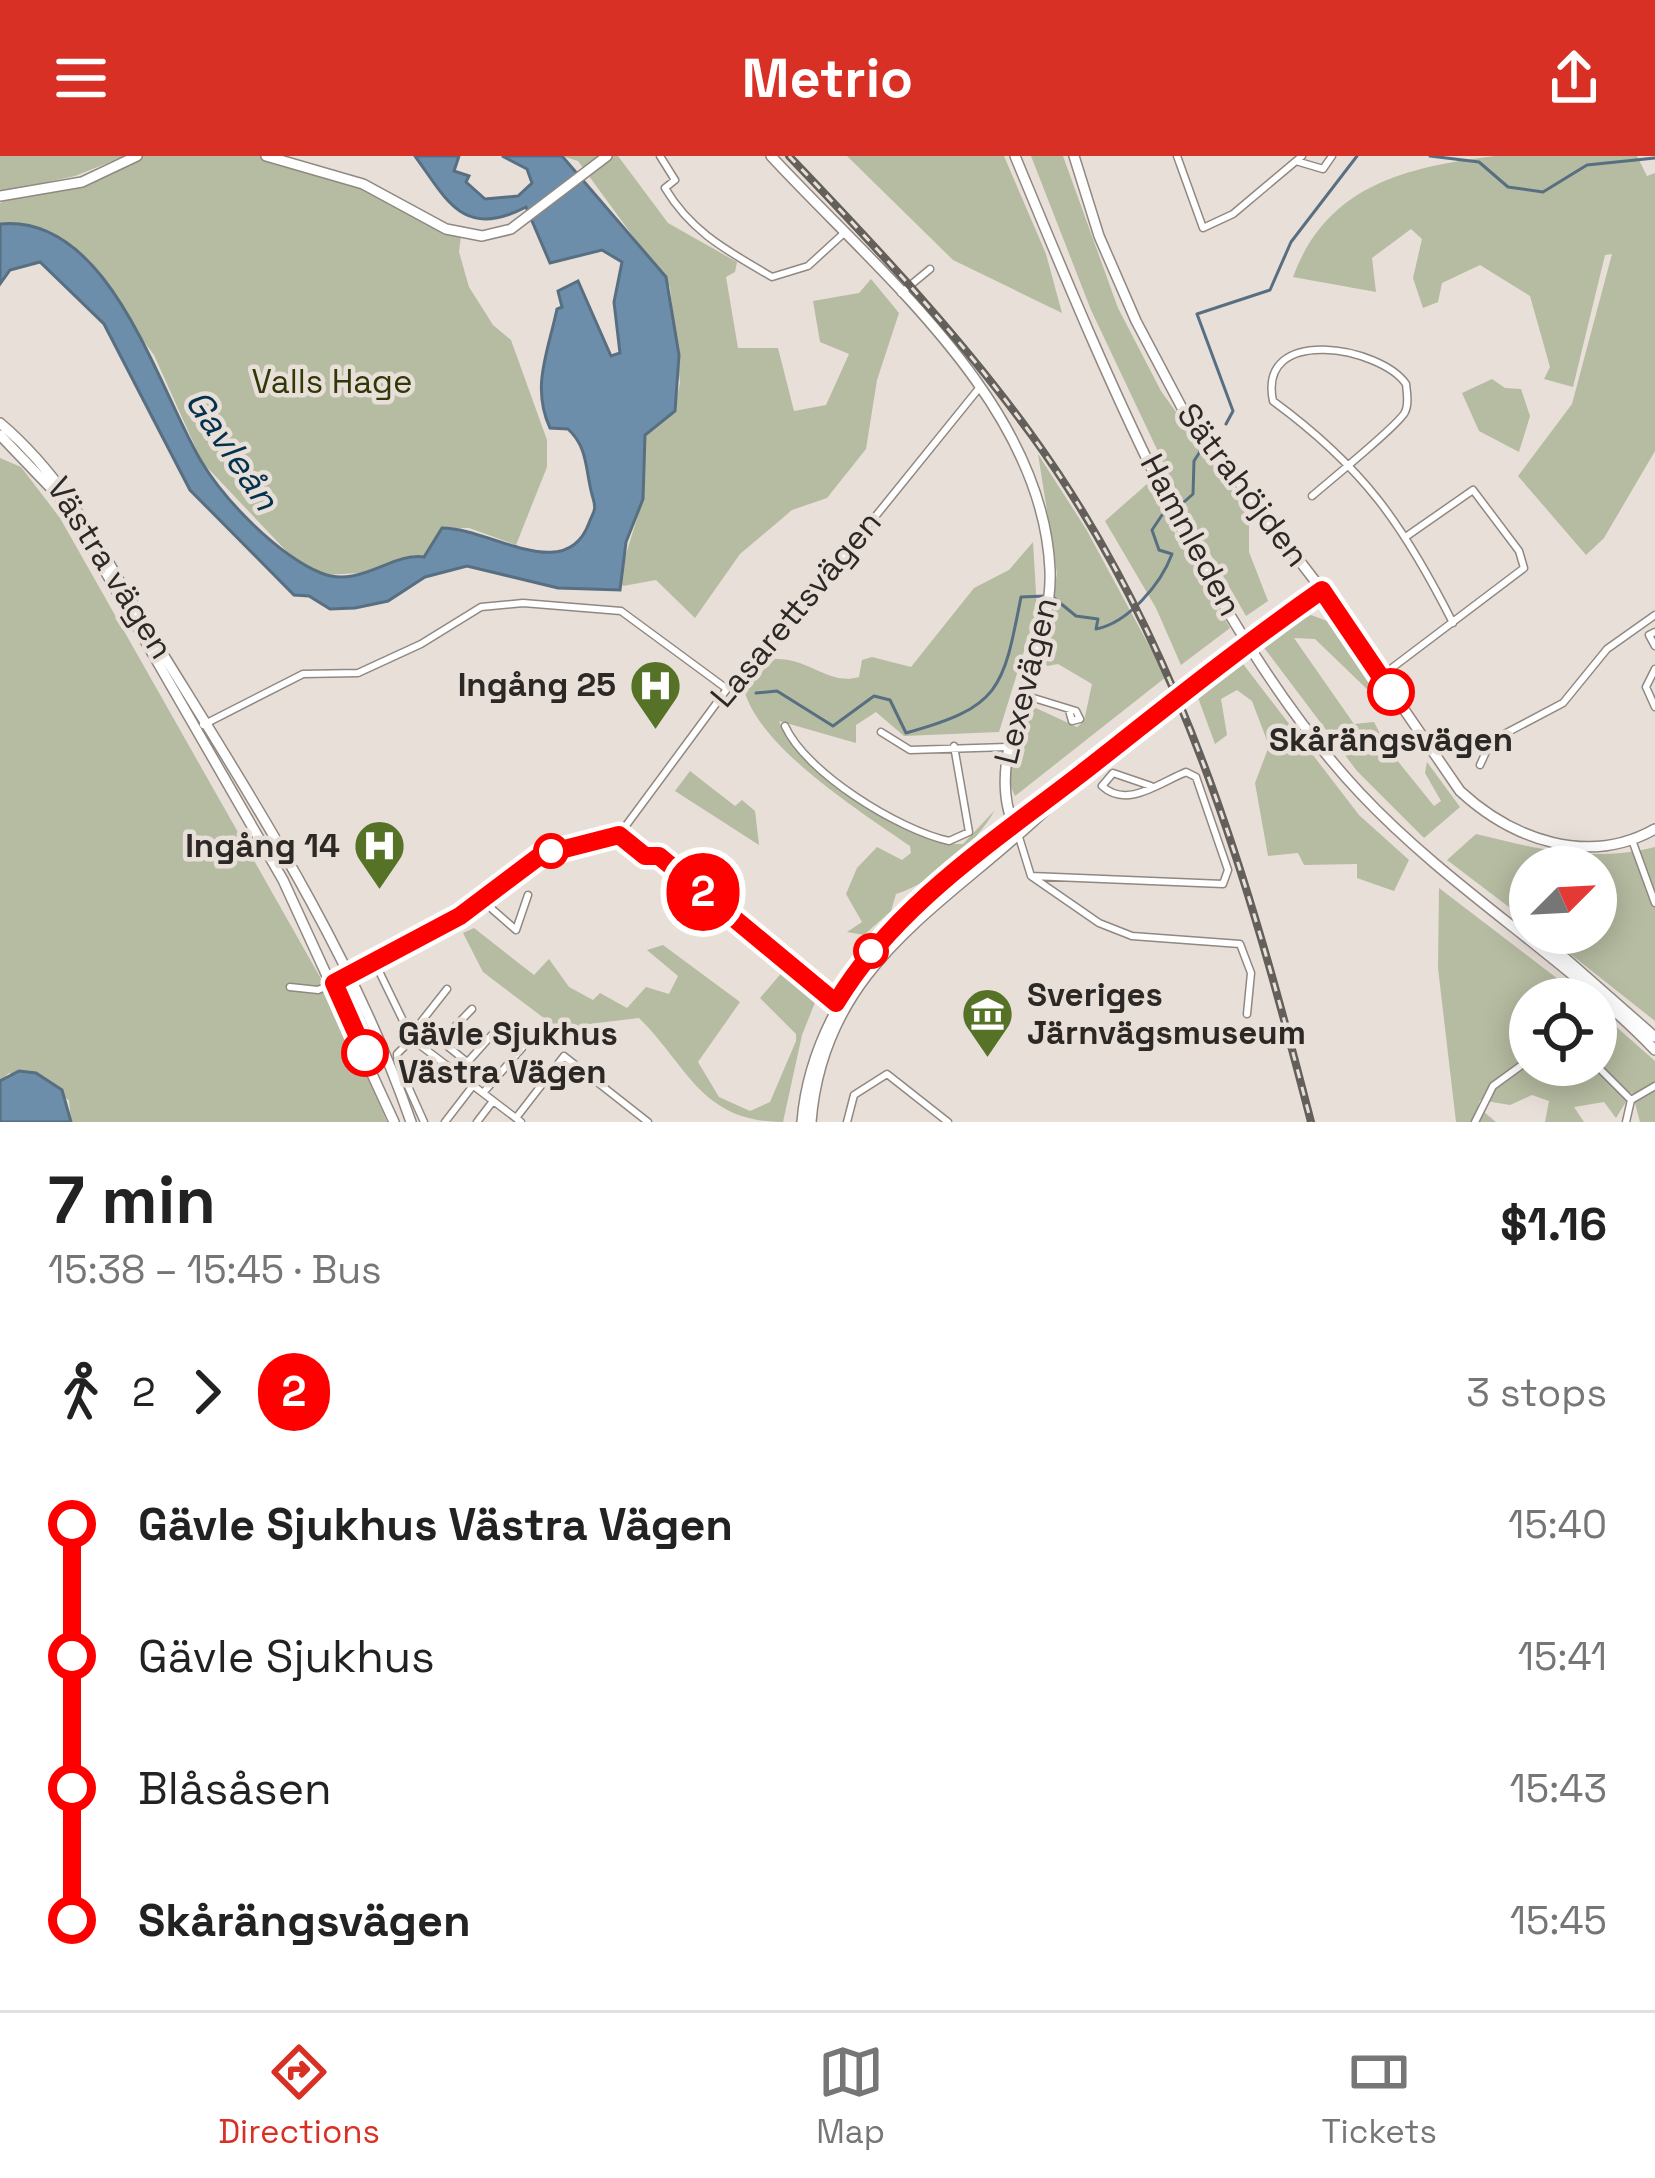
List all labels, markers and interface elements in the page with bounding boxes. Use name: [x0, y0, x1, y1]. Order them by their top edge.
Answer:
text: Metrio: [742, 44, 913, 113]
icon: menu: [48, 45, 114, 111]
icon: share: [1541, 45, 1607, 111]
park label: Valls Hage: [251, 361, 413, 403]
water label: Gavleån: [175, 381, 290, 520]
street label: Sätrahöjden: [1168, 395, 1318, 575]
street label: Hamnleden: [1131, 447, 1251, 623]
street label: Västra vägen: [38, 469, 182, 667]
street label: Lasarettsvägen: [702, 502, 890, 716]
street label: Lexevägen: [985, 593, 1067, 769]
hospital icon: Ingång 25: [627, 657, 683, 731]
place label: Ingång 25: [458, 664, 616, 706]
marker: Skårängsvägen: [1369, 670, 1413, 714]
place label: Skårängsvägen: [1269, 719, 1513, 761]
hospital icon: Ingång 14: [351, 818, 407, 892]
place label: Ingång 14: [185, 825, 340, 867]
unlabelled marker: [535, 835, 567, 867]
north arrow: [1509, 846, 1617, 954]
map controls: [1509, 846, 1617, 1086]
line badge: 2: [664, 853, 742, 931]
text: 2: [691, 865, 715, 918]
unlabelled marker: [855, 935, 887, 967]
place label: Sveriges Järnvägsmuseum: [1027, 974, 1306, 1054]
button: locate: [1509, 978, 1617, 1086]
museum icon: Sveriges Järnvägsmuseum: [960, 986, 1016, 1060]
place label: Gävle Sjukhus Västra Vägen: [398, 1013, 618, 1093]
marker: Gävle Sjukhus Västra Vägen: [343, 1031, 387, 1075]
text: 7 min: [48, 1158, 216, 1242]
text: $1.16: [1500, 1196, 1607, 1253]
text: 15:38 – 15:45 · Bus: [48, 1245, 382, 1294]
icon: walk: [48, 1359, 114, 1425]
icon: forward: [174, 1359, 240, 1425]
text: 2: [282, 1365, 306, 1418]
text: 2: [132, 1368, 156, 1417]
text: 3 stops: [1466, 1368, 1607, 1417]
text: Gävle Sjukhus Västra Vägen: [138, 1496, 733, 1553]
text: 15:40: [1508, 1500, 1607, 1549]
text: Gävle Sjukhus: [138, 1628, 435, 1685]
text: 15:41: [1518, 1632, 1607, 1681]
text: Blåsåsen: [138, 1760, 332, 1817]
text: 15:43: [1510, 1764, 1607, 1813]
text: Skårängsvägen: [138, 1892, 471, 1949]
text: 15:45: [1510, 1896, 1607, 1945]
tab: Directions: [218, 2039, 380, 2153]
tab: Map: [816, 2039, 885, 2153]
tab: Tickets: [1322, 2039, 1437, 2153]

